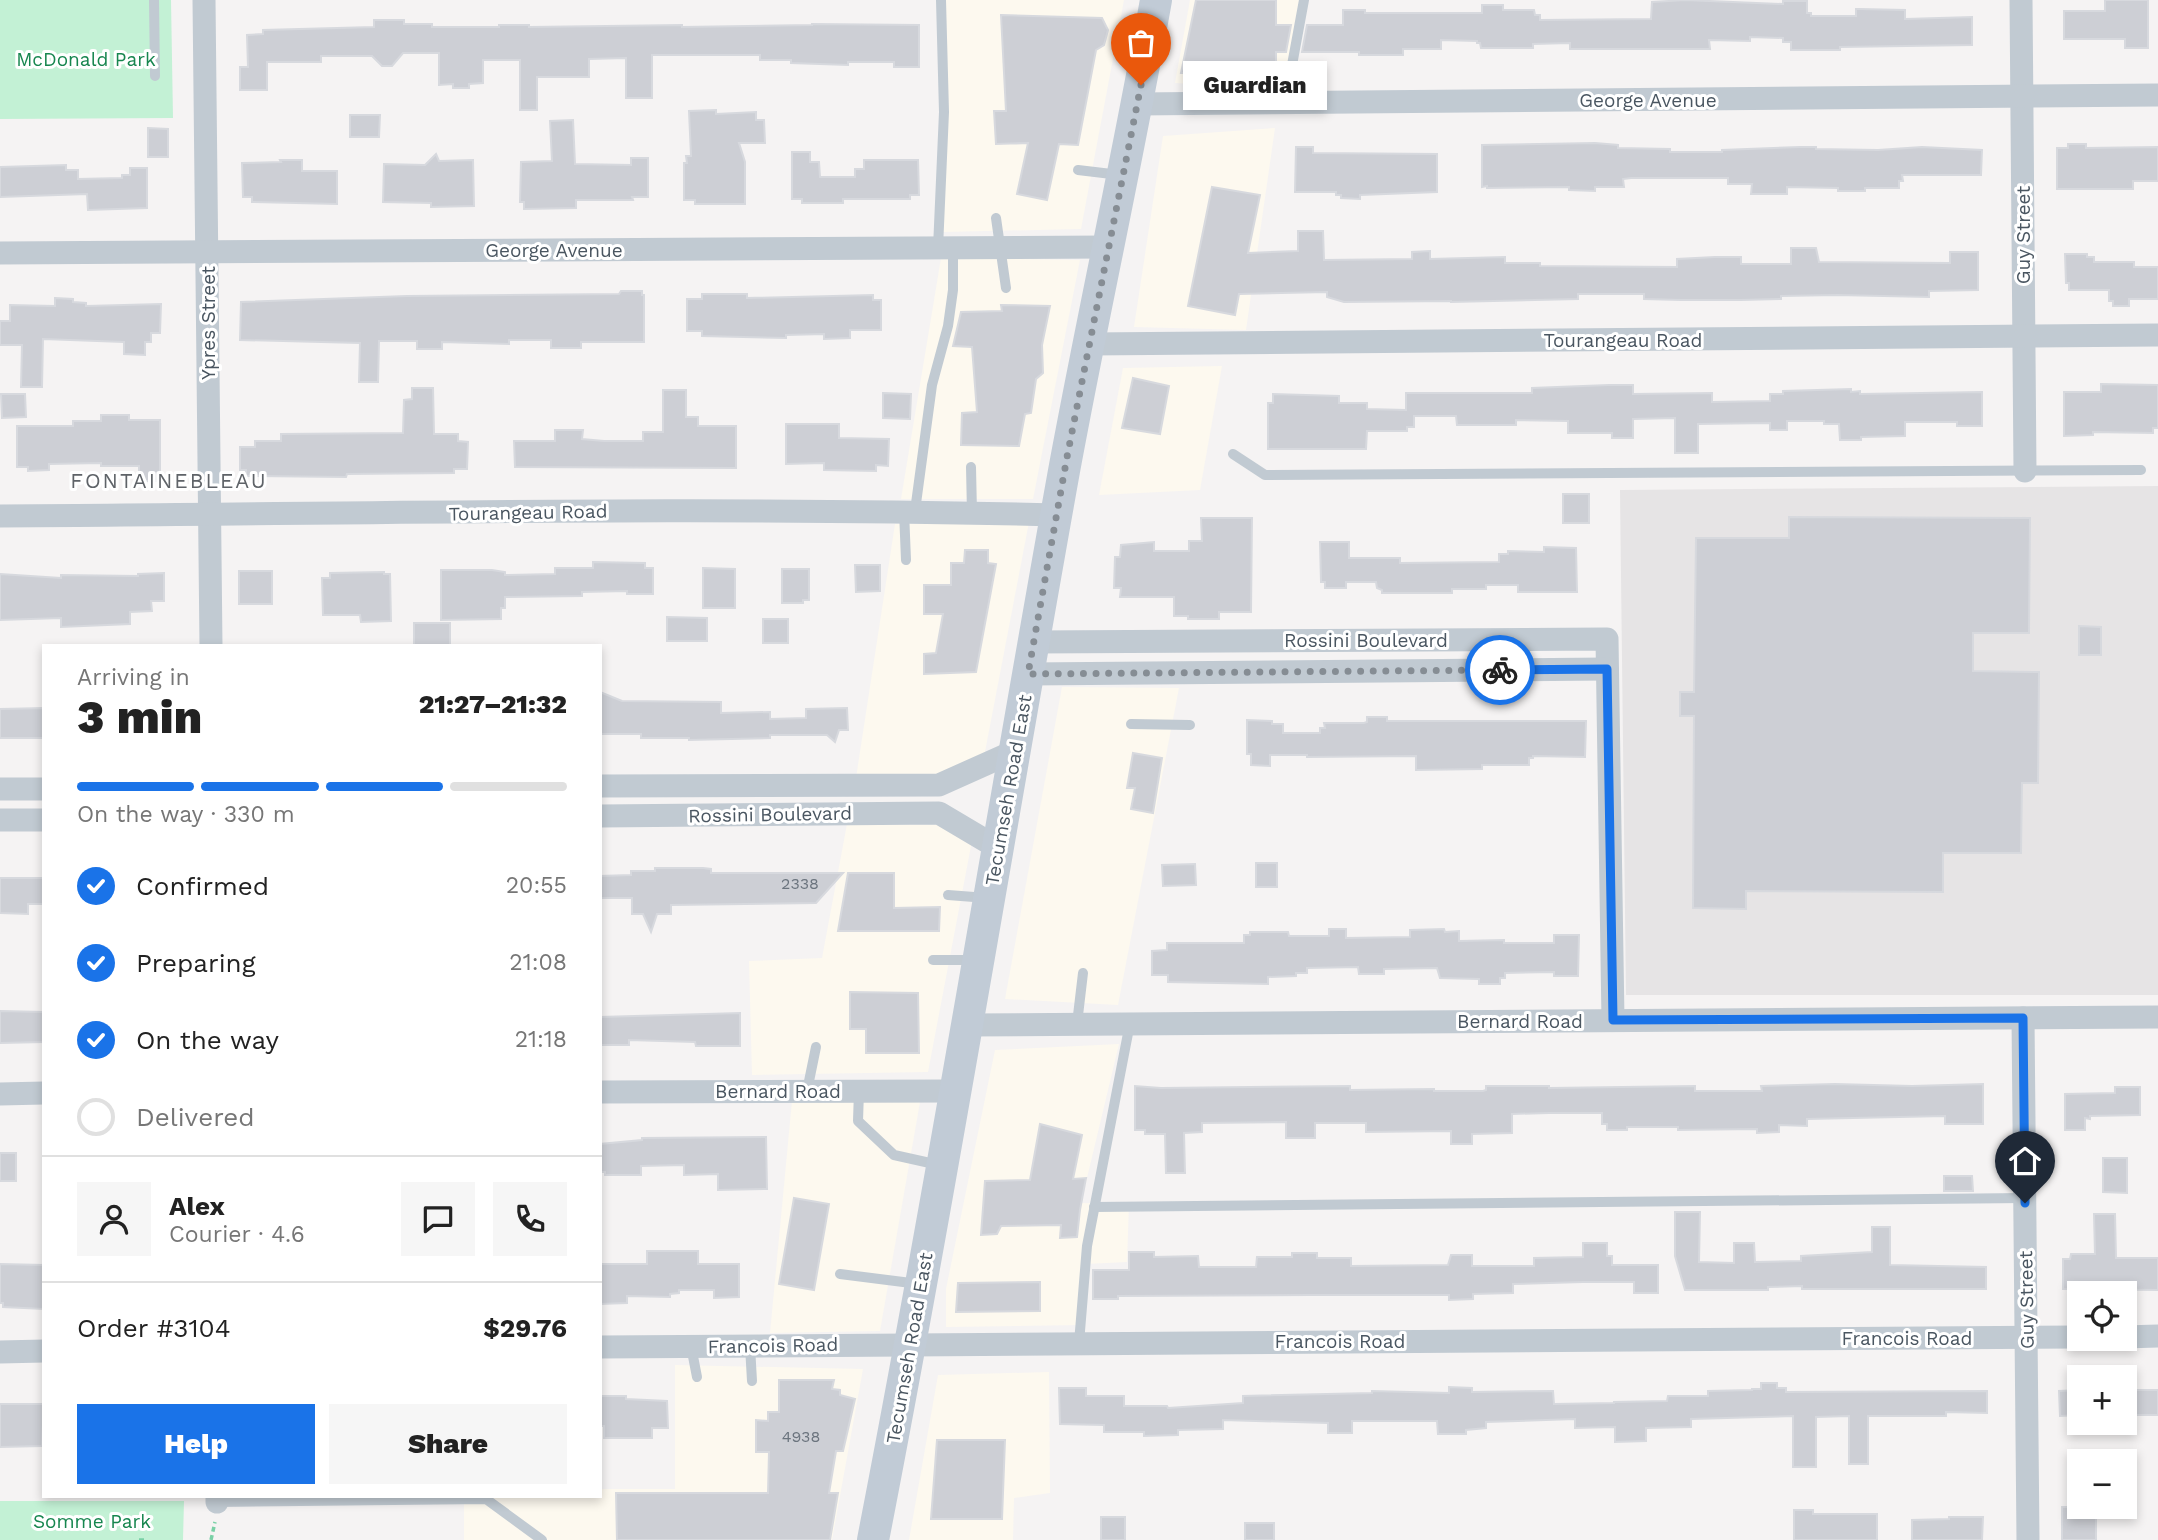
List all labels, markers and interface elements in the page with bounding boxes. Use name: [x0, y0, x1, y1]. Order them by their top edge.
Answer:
pin: [1111, 13, 1171, 85]
icon: bag: [1122, 24, 1160, 62]
park label: McDonald Park: [16, 48, 156, 71]
callout: Guardian: [1183, 60, 1326, 110]
text: Guardian: [1203, 72, 1307, 99]
street label: George Avenue: [1579, 89, 1717, 112]
street label: Guy Street: [2012, 186, 2035, 284]
street label: George Avenue: [485, 239, 623, 262]
street label: Ypres Street: [197, 266, 220, 380]
street label: Tourangeau Road: [1544, 329, 1702, 352]
district label: FONTAINEBLEAU: [70, 468, 268, 493]
street label: Tourangeau Road: [448, 500, 608, 525]
street label: Rossini Boulevard: [1284, 629, 1448, 652]
courier: [1465, 635, 1535, 705]
icon: bike: [1481, 651, 1519, 689]
text: Arriving in: [77, 664, 190, 691]
text: 21:27–21:32: [419, 689, 567, 719]
text: 3 min: [77, 690, 202, 744]
street label: Tecumseh Road East: [980, 693, 1037, 887]
text: On the way · 330 m: [77, 801, 295, 828]
street label: Rossini Boulevard: [688, 802, 852, 827]
icon: check: [77, 867, 115, 905]
text: Confirmed: [136, 871, 269, 901]
text: 20:55: [506, 872, 567, 899]
house number: 2338: [781, 874, 819, 893]
icon: check: [77, 944, 115, 982]
text: Preparing: [136, 948, 256, 978]
text: 21:08: [509, 949, 567, 976]
street label: Bernard Road: [1457, 1010, 1583, 1033]
icon: check: [77, 1021, 115, 1059]
text: On the way: [136, 1025, 279, 1055]
text: 21:18: [515, 1026, 567, 1053]
street label: Bernard Road: [715, 1080, 841, 1103]
text: Delivered: [136, 1102, 255, 1132]
pin: [1995, 1131, 2055, 1203]
icon: home: [2006, 1142, 2044, 1180]
button: person: [77, 1182, 151, 1256]
button: chat: [401, 1182, 475, 1256]
button: phone: [493, 1182, 567, 1256]
text: Alex: [169, 1191, 225, 1221]
text: Courier · 4.6: [169, 1221, 305, 1248]
street label: Tecumseh Road East: [881, 1251, 938, 1445]
street label: Guy Street: [2014, 1251, 2039, 1349]
map controls: [2067, 1281, 2137, 1519]
button: locate: [2067, 1281, 2137, 1351]
text: Order #3104: [77, 1313, 231, 1343]
text: $29.76: [483, 1313, 567, 1343]
street label: Francois Road: [1842, 1327, 1972, 1350]
street label: Francois Road: [1275, 1330, 1405, 1353]
street label: Francois Road: [707, 1333, 839, 1358]
button: +: [2067, 1365, 2137, 1435]
button: Help: [77, 1404, 315, 1484]
button: Share: [329, 1404, 567, 1484]
house number: 4938: [782, 1427, 820, 1446]
button: −: [2067, 1449, 2137, 1519]
park label: Somme Park: [33, 1510, 151, 1533]

